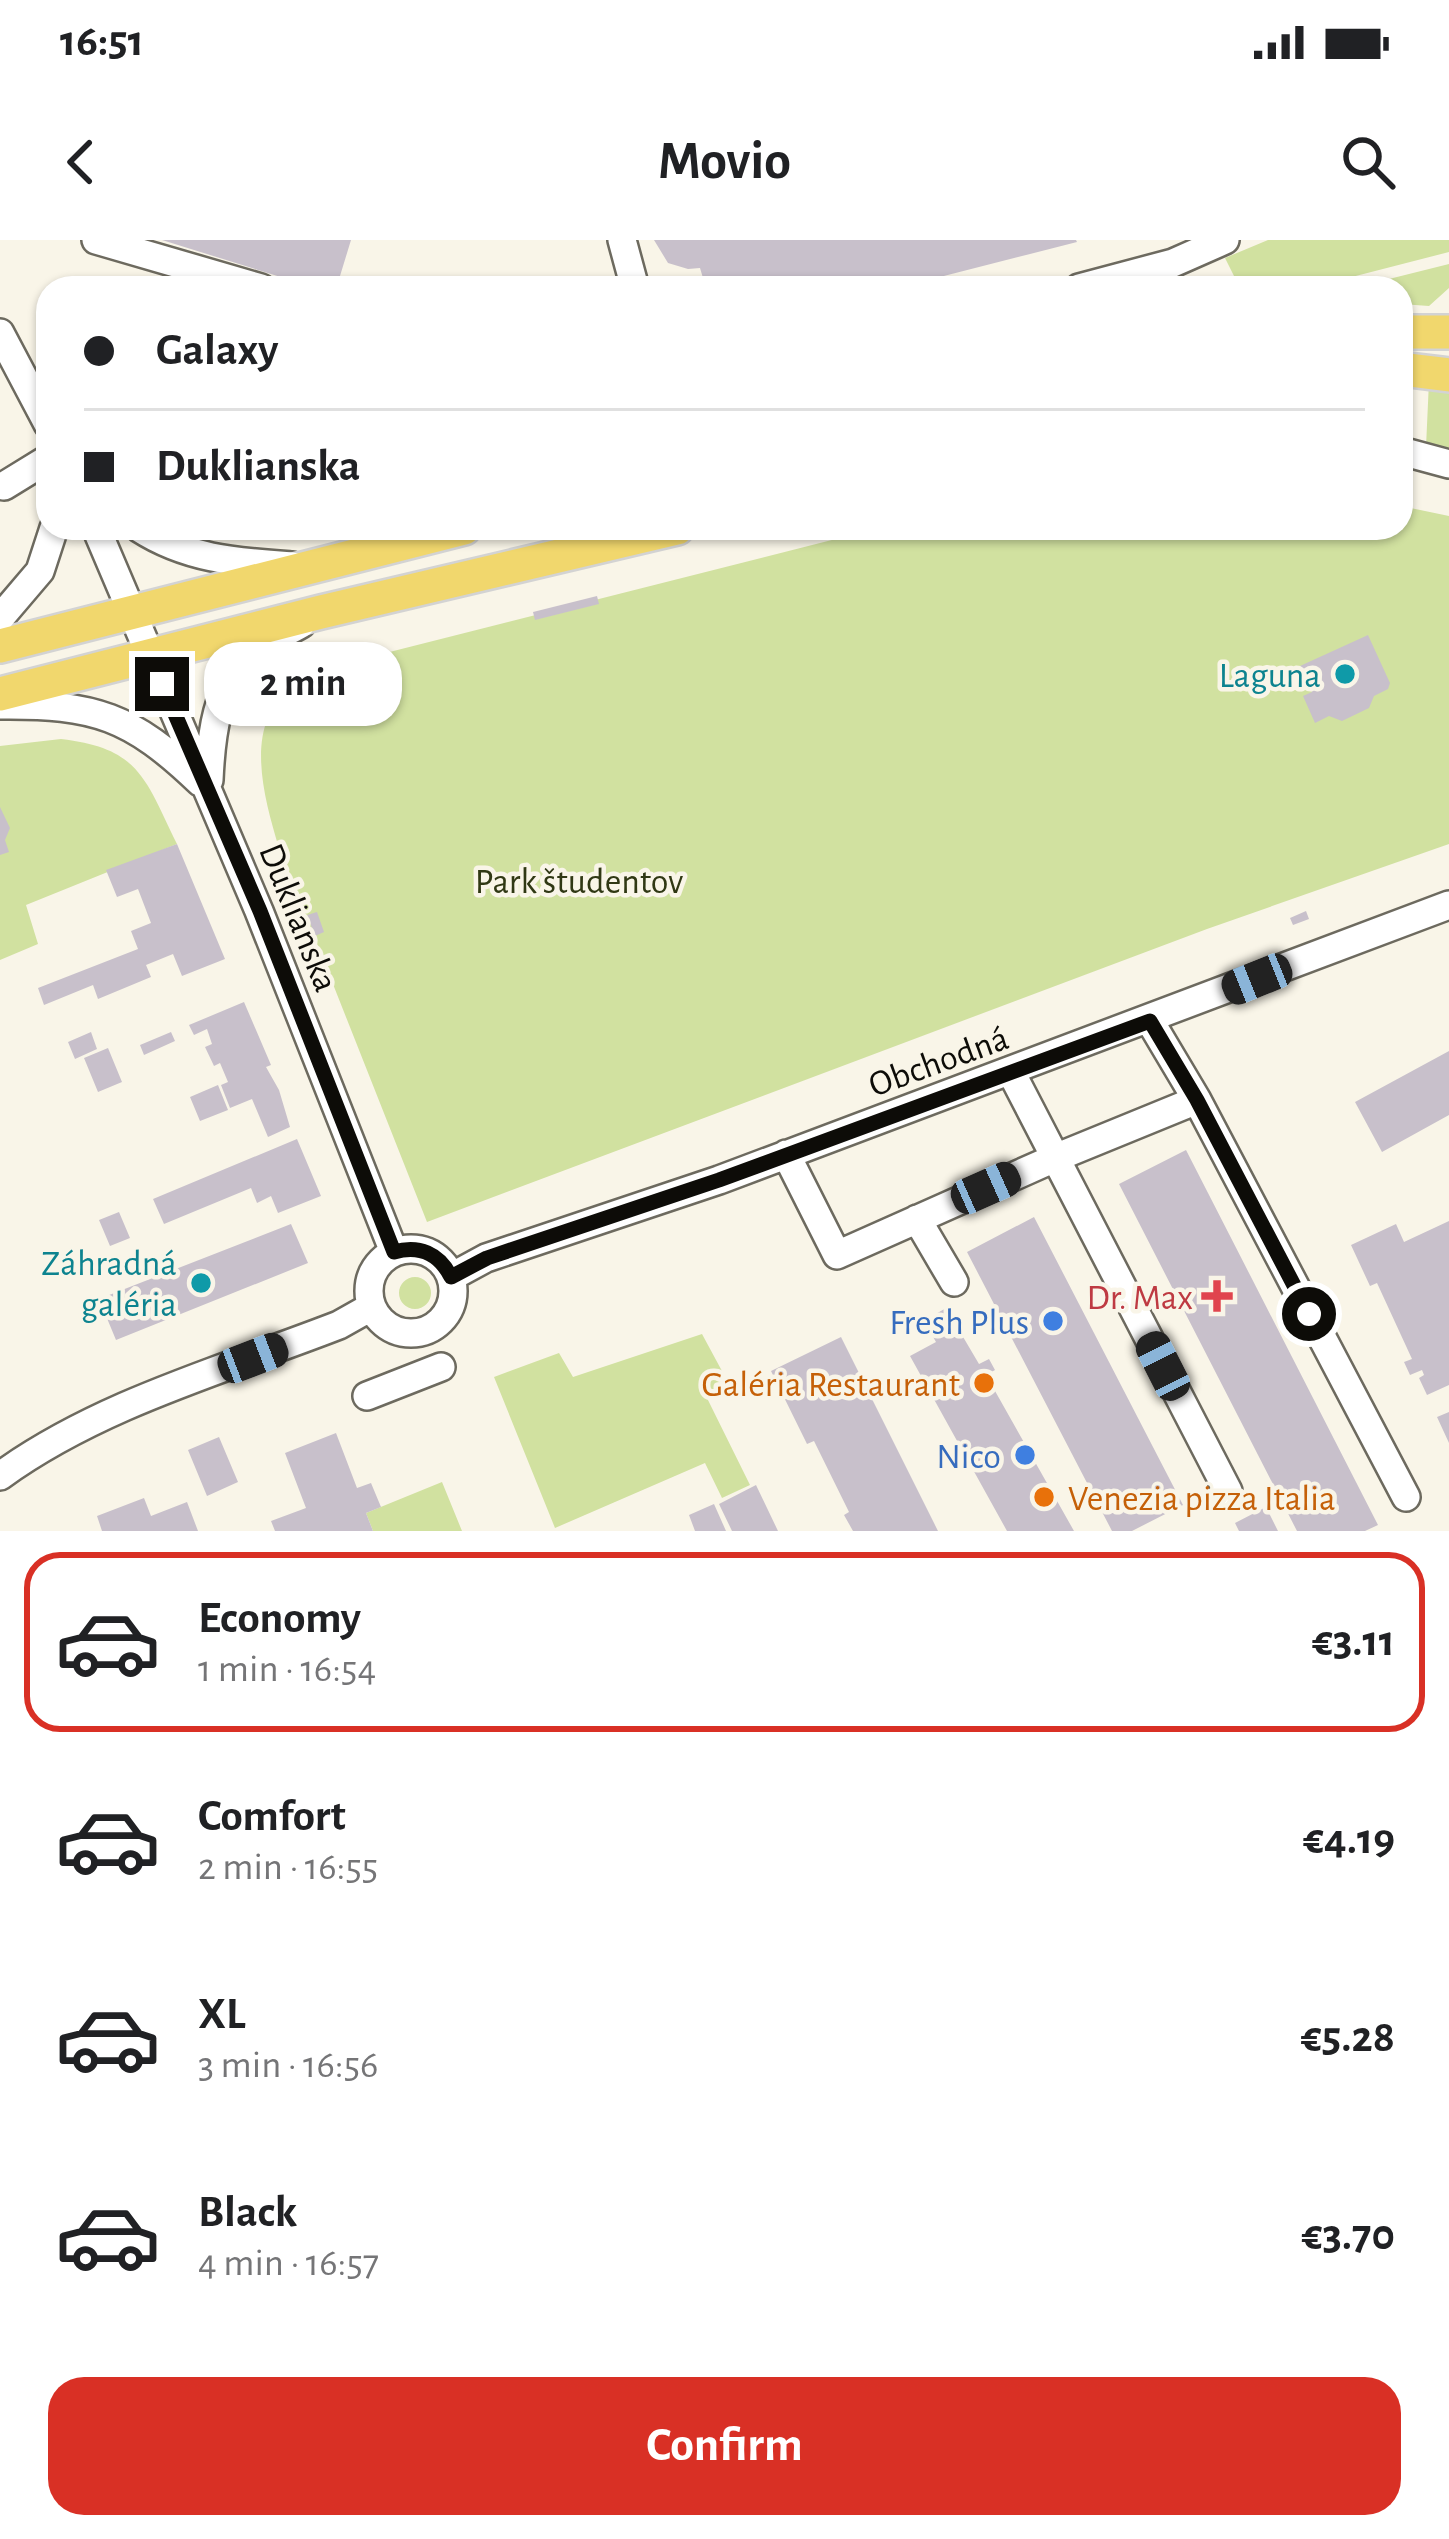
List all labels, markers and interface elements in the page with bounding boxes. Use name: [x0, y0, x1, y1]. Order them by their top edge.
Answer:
text: 16:51: [60, 19, 144, 64]
icon: back: [48, 129, 114, 195]
icon: search: [1335, 129, 1401, 195]
text: Movio: [658, 135, 791, 189]
text: Galaxy: [156, 328, 278, 373]
text: Duklianska: [156, 444, 360, 489]
callout: 2 min: [204, 642, 402, 726]
route end: [135, 657, 189, 711]
place label: Laguna: [1219, 658, 1321, 694]
marker: Laguna: [1332, 661, 1358, 687]
text: 2 min: [260, 664, 346, 703]
street label: Duklianska: [252, 839, 344, 997]
park label: Park študentov: [475, 864, 683, 900]
car: [1217, 949, 1297, 1009]
street label: Obchodná: [864, 1020, 1013, 1104]
car: [946, 1157, 1026, 1219]
place label: Záhradná galéria: [41, 1246, 177, 1323]
marker: Záhradná galéria: [188, 1270, 214, 1296]
place label: Dr. Max: [1087, 1280, 1193, 1316]
marker: Dr. Max: [1204, 1283, 1230, 1309]
route start: [1282, 1287, 1336, 1341]
place label: Fresh Plus: [889, 1305, 1029, 1341]
marker: Fresh Plus: [1040, 1308, 1066, 1334]
car: [1131, 1326, 1195, 1406]
car: [213, 1328, 293, 1388]
place label: Galéria Restaurant: [701, 1367, 961, 1403]
marker: Galéria Restaurant: [971, 1370, 997, 1396]
place label: Nico: [936, 1439, 1001, 1475]
marker: Nico: [1012, 1442, 1038, 1468]
place label: Venezia pizza Italia: [1068, 1481, 1336, 1517]
marker: Venezia pizza Italia: [1031, 1484, 1057, 1510]
icon: car: [54, 1588, 162, 1696]
text: Economy: [198, 1596, 361, 1641]
text: €3.11: [1312, 1619, 1395, 1664]
text: 1 min · 16:54: [198, 1650, 376, 1689]
icon: car: [54, 1786, 162, 1894]
text: Comfort: [198, 1794, 346, 1839]
text: €4.19: [1303, 1817, 1395, 1862]
text: 2 min · 16:55: [198, 1848, 378, 1887]
icon: car: [54, 1984, 162, 2092]
text: XL: [198, 1992, 246, 2037]
text: €5.28: [1301, 2015, 1395, 2060]
text: 3 min · 16:56: [198, 2046, 378, 2085]
icon: car: [54, 2182, 162, 2290]
text: Black: [198, 2190, 297, 2235]
text: €3.70: [1301, 2213, 1395, 2258]
text: 4 min · 16:57: [198, 2244, 379, 2283]
button: Confirm: [48, 2377, 1401, 2515]

